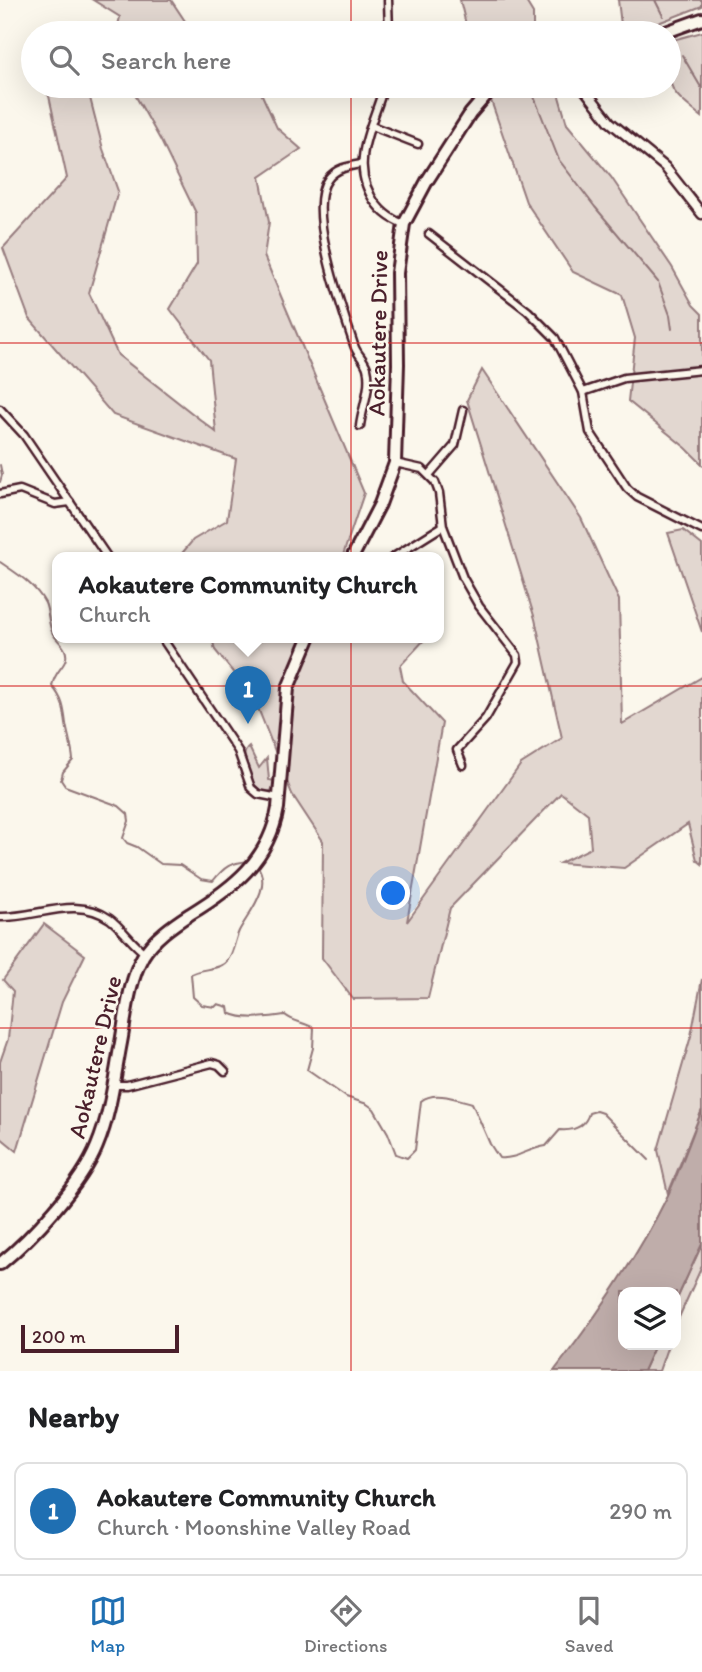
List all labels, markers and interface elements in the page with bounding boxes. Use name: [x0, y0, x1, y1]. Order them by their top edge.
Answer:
search box: [21, 21, 681, 98]
icon: search: [45, 41, 83, 79]
text: Search here: [101, 44, 231, 76]
street label: Aokautere Drive: [362, 250, 393, 416]
popup: [52, 552, 444, 643]
text: Aokautere Community Church: [79, 568, 417, 600]
text: Church: [79, 600, 150, 628]
pin: 1: [225, 666, 271, 724]
your location: [376, 876, 410, 910]
street label: Aokautere Drive: [62, 973, 127, 1141]
map controls: [618, 1287, 681, 1350]
button: layers: [618, 1287, 681, 1350]
scale bar: [21, 1322, 178, 1354]
text: 200 m: [32, 1325, 86, 1348]
text: Nearby: [28, 1398, 119, 1435]
text: Aokautere Community Church: [97, 1481, 436, 1513]
text: 1: [48, 1497, 58, 1525]
text: 290 m: [609, 1497, 672, 1525]
text: Church · Moonshine Valley Road: [97, 1513, 411, 1541]
tab: Map: [89, 1592, 127, 1657]
tab: Directions: [304, 1592, 388, 1657]
tab: Saved: [565, 1592, 613, 1657]

